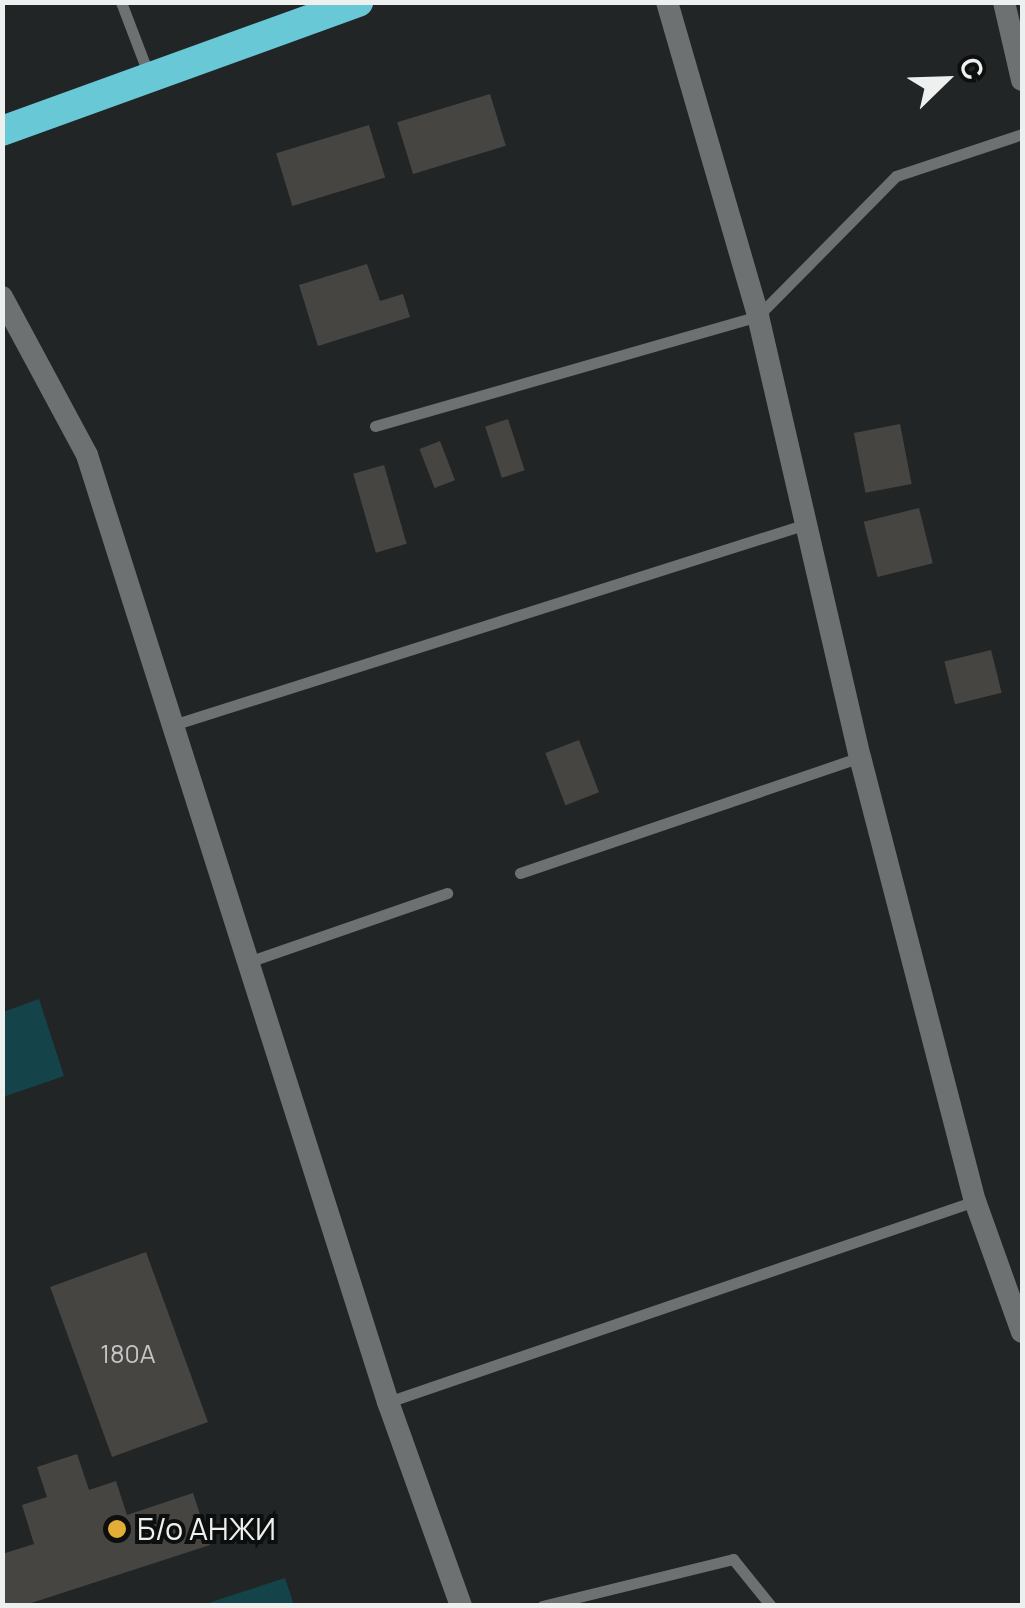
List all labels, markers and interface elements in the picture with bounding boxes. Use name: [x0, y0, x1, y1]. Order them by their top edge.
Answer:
north arrow: [895, 30, 995, 130]
text: С: [951, 51, 994, 85]
house number: 180А: [100, 1339, 156, 1369]
place label: Б/о АНЖИ: [137, 1511, 276, 1547]
marker: Б/о АНЖИ: [106, 1518, 128, 1540]

